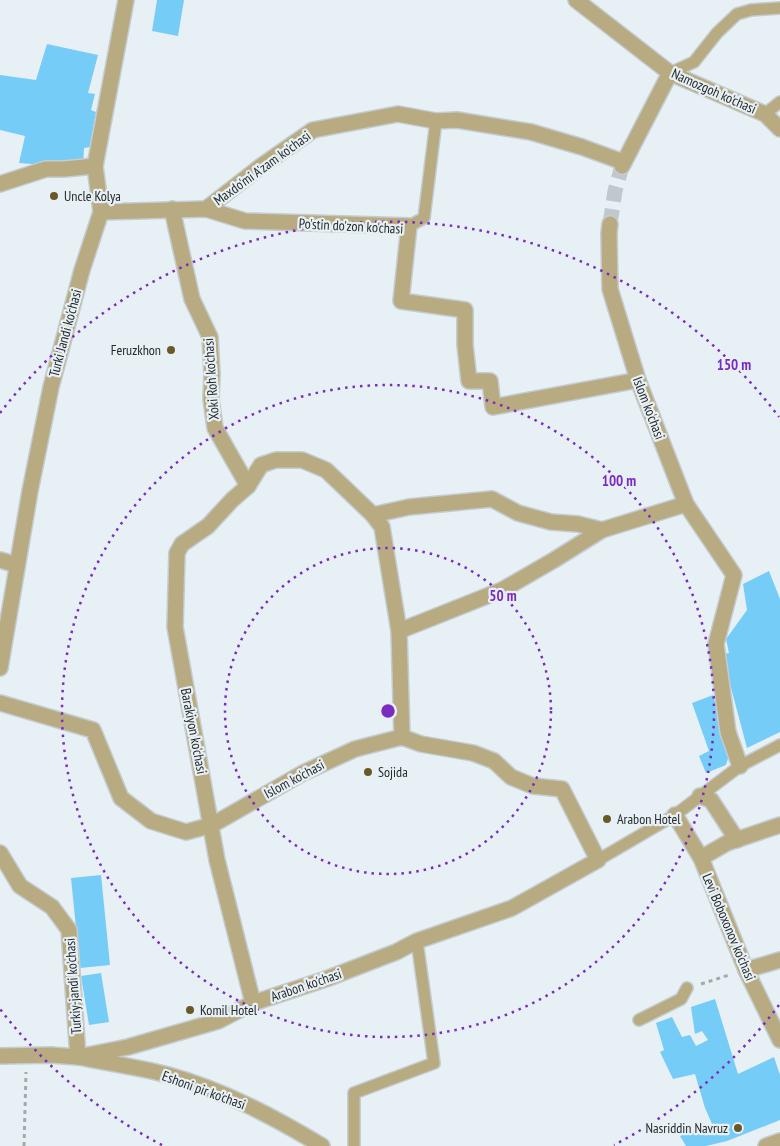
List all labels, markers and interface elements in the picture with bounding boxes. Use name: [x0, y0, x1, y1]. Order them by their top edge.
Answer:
street label: Namozgoh ko'chasi: [669, 64, 759, 118]
street label: Maxdo'mi A'zam ko'chasi: [210, 127, 314, 209]
place label: Uncle Kolya: [64, 187, 121, 205]
marker: Uncle Kolya: [48, 190, 60, 202]
street label: Po'stin do'zon ko'chasi: [298, 214, 404, 238]
street label: Turki Jandi ko'chasi: [45, 287, 85, 379]
street label: Xoki Roh ko'chasi: [199, 338, 223, 420]
place label: Feruzkhon: [111, 341, 161, 359]
marker: Feruzkhon: [165, 344, 177, 356]
text: 150 m: [717, 355, 751, 374]
street label: Islom ko'chasi: [629, 374, 669, 442]
text: 100 m: [602, 471, 636, 490]
text: 50 m: [489, 586, 517, 605]
street label: Barakiyon ko'chasi: [177, 687, 211, 775]
centre of rings: [379, 702, 397, 720]
street label: Islom ko'chasi: [261, 756, 327, 802]
place label: Sojida: [378, 763, 408, 781]
marker: Sojida: [362, 766, 374, 778]
place label: Arabon Hotel: [617, 810, 681, 828]
marker: Arabon Hotel: [601, 813, 613, 825]
street label: Levi Boboxonov ko'chasi: [698, 871, 760, 983]
street label: Turkiy-jandi ko'chasi: [61, 937, 85, 1035]
street label: Arabon ko'chasi: [268, 964, 344, 1006]
place label: Komil Hotel: [200, 1001, 258, 1019]
marker: Komil Hotel: [184, 1004, 196, 1016]
street label: Eshoni pir ko'chasi: [160, 1067, 248, 1113]
place label: Nasriddin Navruz: [645, 1119, 728, 1137]
marker: Nasriddin Navruz: [732, 1122, 744, 1134]

